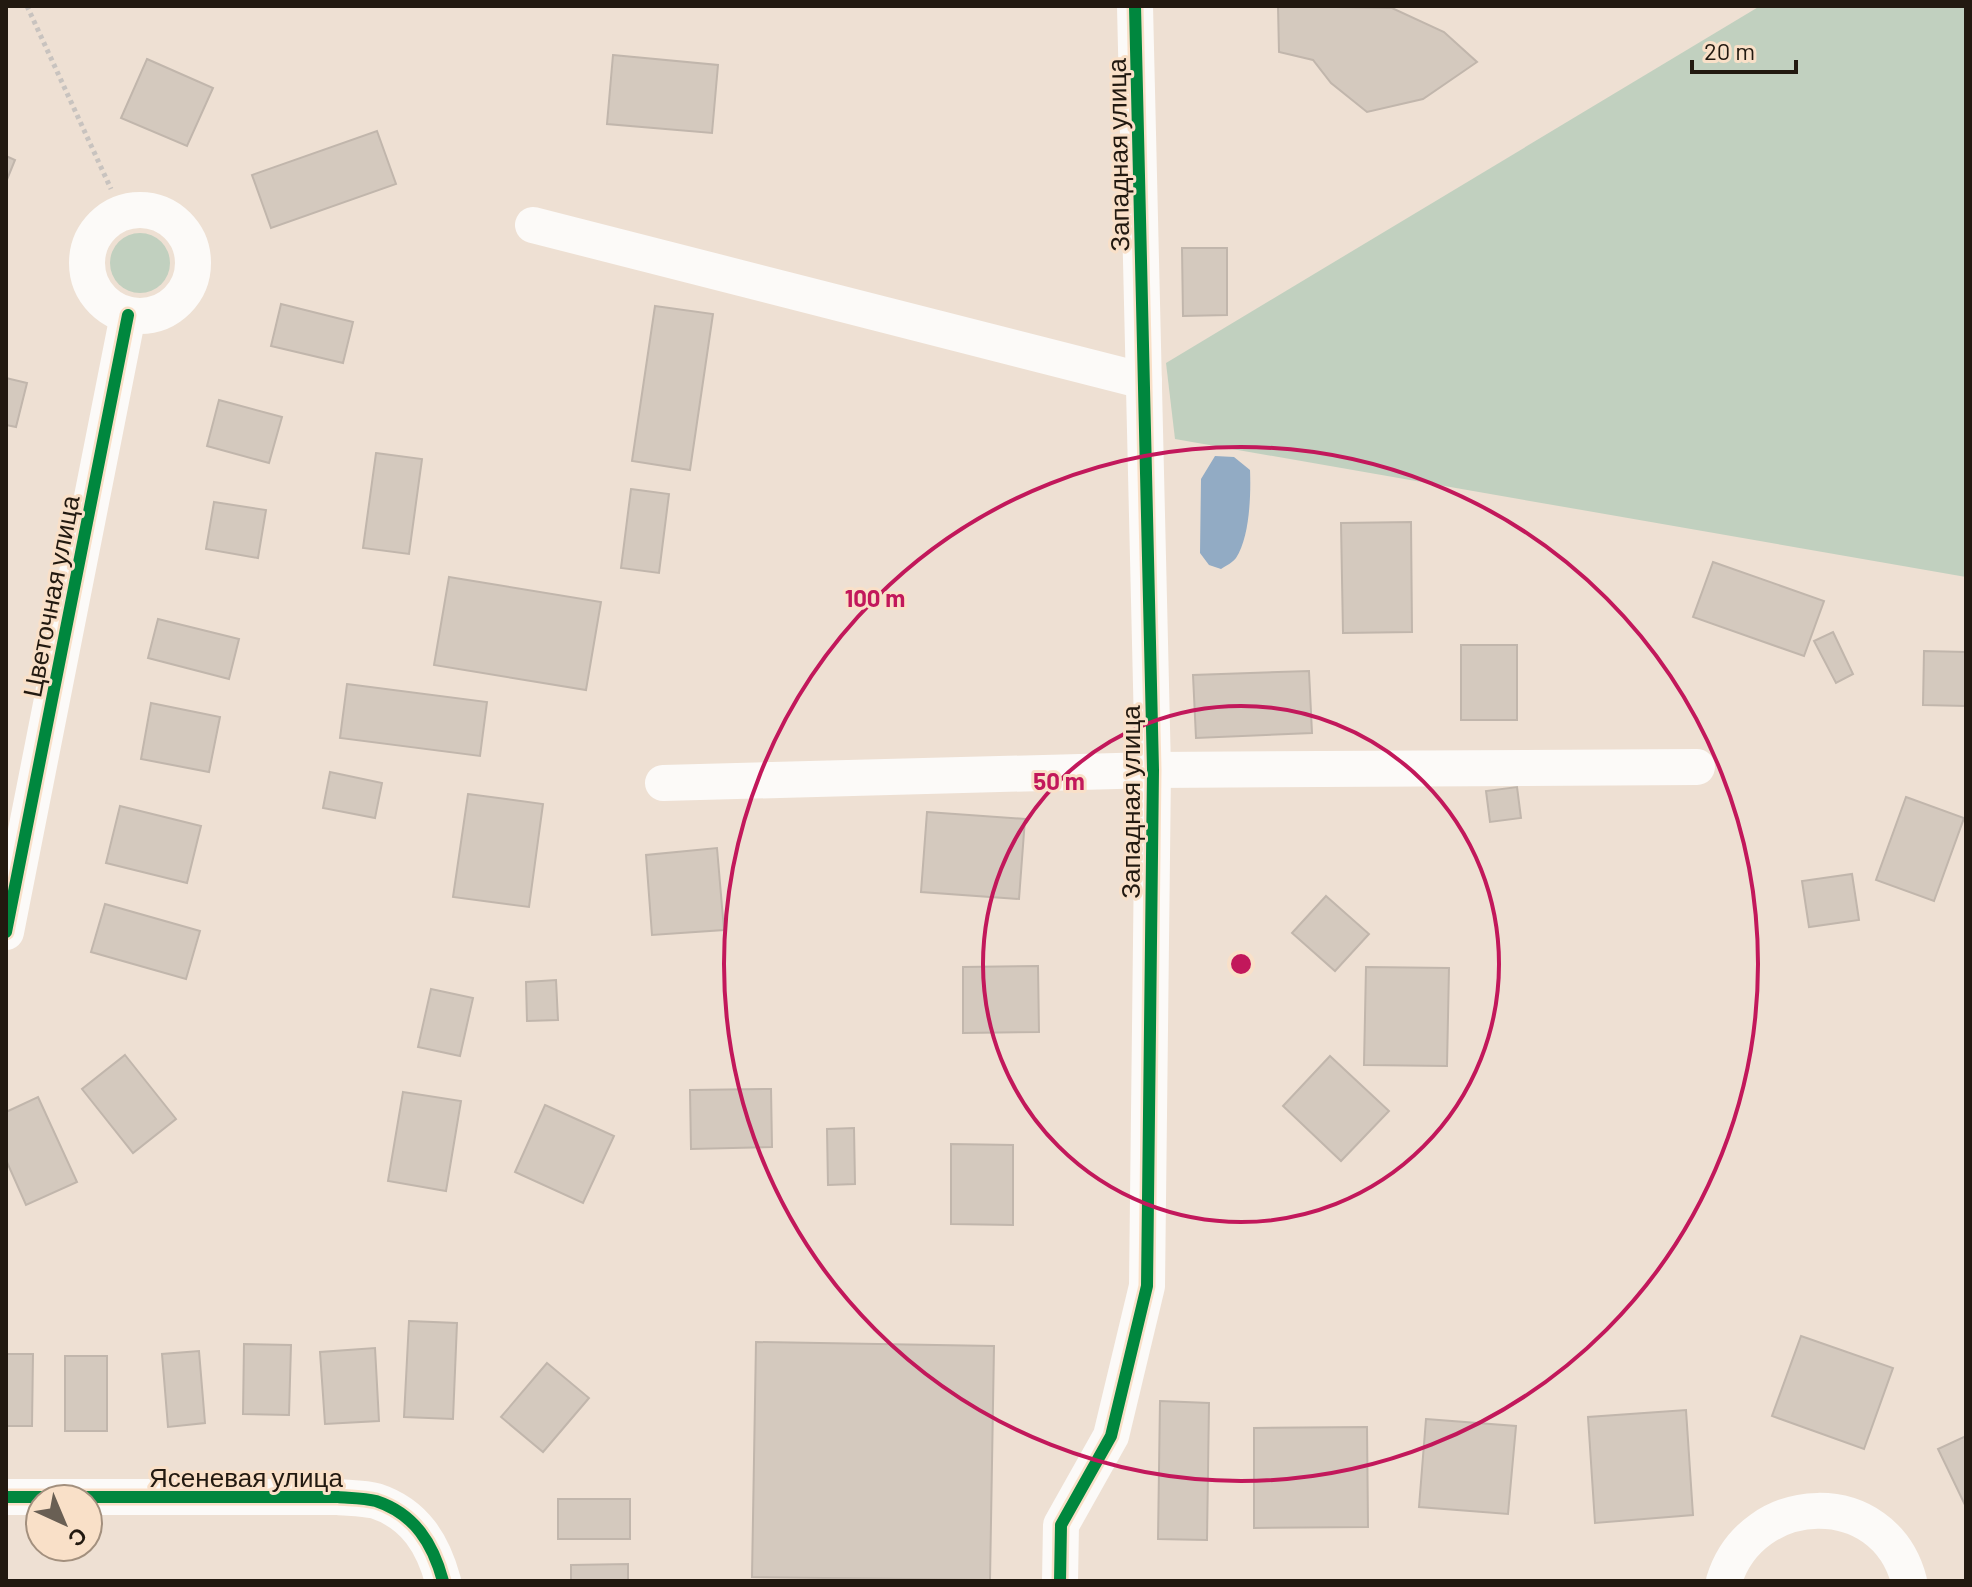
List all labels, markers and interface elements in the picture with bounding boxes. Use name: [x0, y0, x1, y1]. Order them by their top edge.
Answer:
scale bar: [1692, 24, 1796, 74]
text: 20 m: [1704, 36, 1755, 65]
street label: Западная улица: [1100, 57, 1134, 252]
street label: Цветочная улица: [15, 492, 85, 700]
text: 100 m: [845, 583, 905, 612]
street label: Западная улица: [1114, 705, 1145, 899]
text: 50 m: [1033, 766, 1085, 795]
centre of rings: [1227, 950, 1255, 978]
street label: Ясеневая улица: [149, 1461, 343, 1492]
north arrow: [24, 1483, 104, 1563]
text: С: [64, 1523, 93, 1553]

